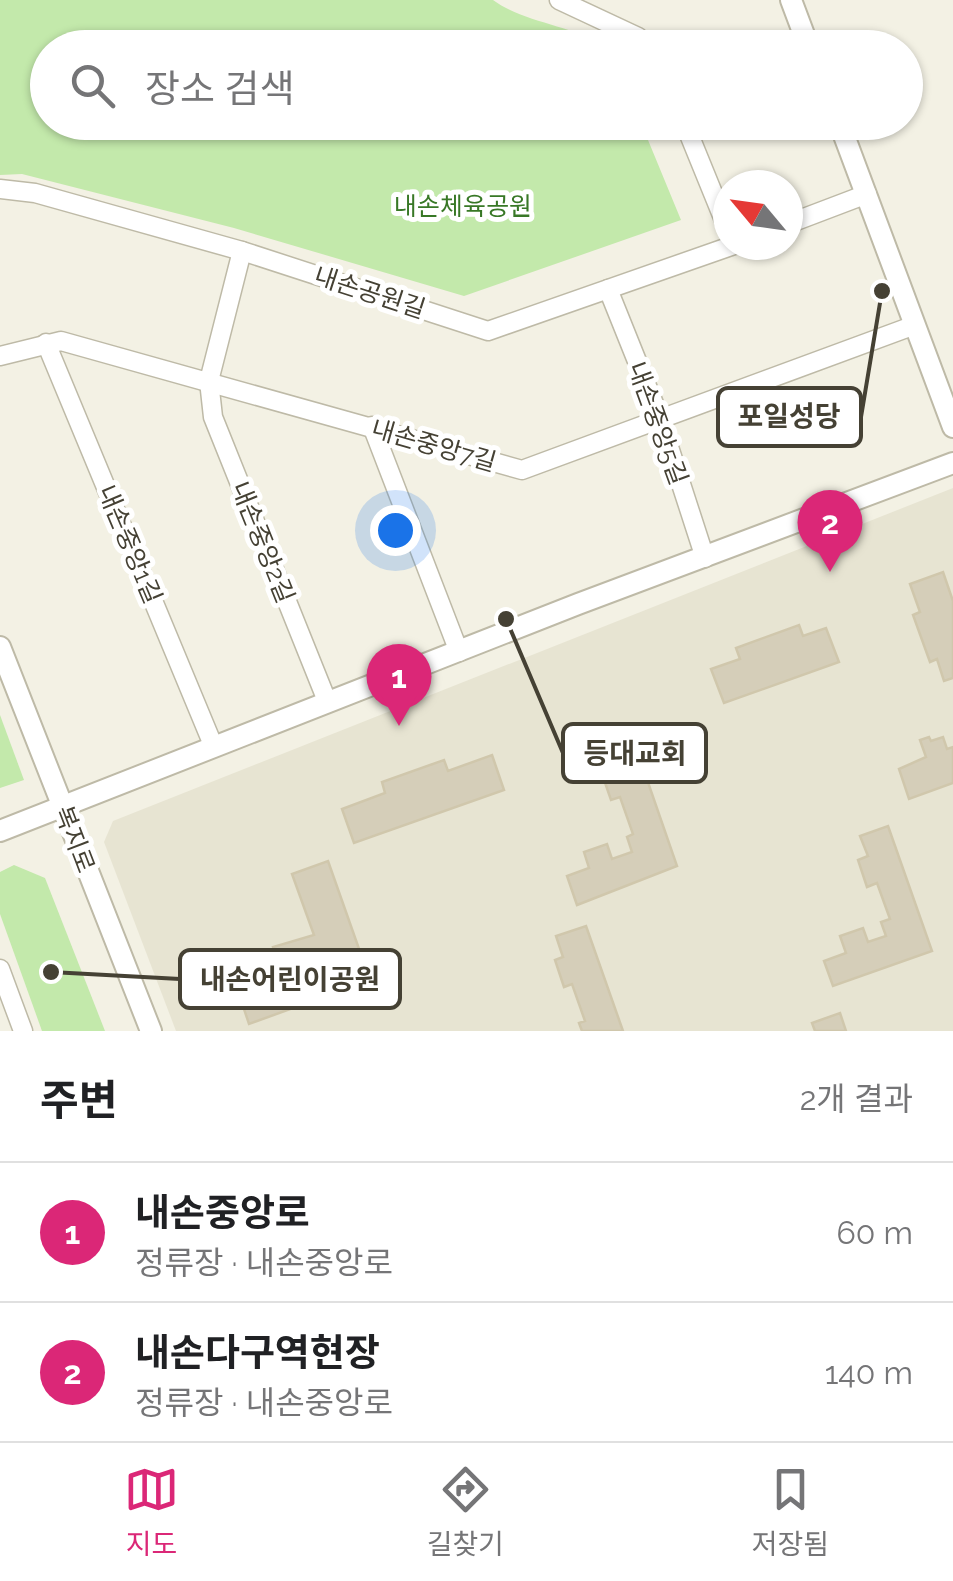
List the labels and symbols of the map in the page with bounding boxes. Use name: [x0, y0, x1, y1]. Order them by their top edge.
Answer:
north arrow: [713, 170, 803, 260]
park label: 내손체육공원: [394, 191, 532, 221]
street label: 내손공원길: [311, 260, 429, 324]
street label: 내손중앙5길: [622, 357, 694, 489]
callout: 포일성당: [718, 388, 861, 446]
text: 포일성당: [737, 400, 841, 433]
street label: 내손중앙7길: [368, 413, 500, 477]
street label: 내손중앙2길: [225, 477, 301, 607]
street label: 내손중앙1길: [92, 480, 168, 608]
pin: 2: [798, 490, 862, 572]
your location: [370, 505, 421, 556]
pin: 1: [366, 644, 432, 726]
callout: 등대교회: [563, 724, 706, 782]
text: 등대교회: [583, 737, 687, 770]
street label: 복지로: [49, 801, 101, 877]
callout: 내손어린이공원: [180, 950, 400, 1008]
text: 내손어린이공원: [200, 963, 380, 996]

